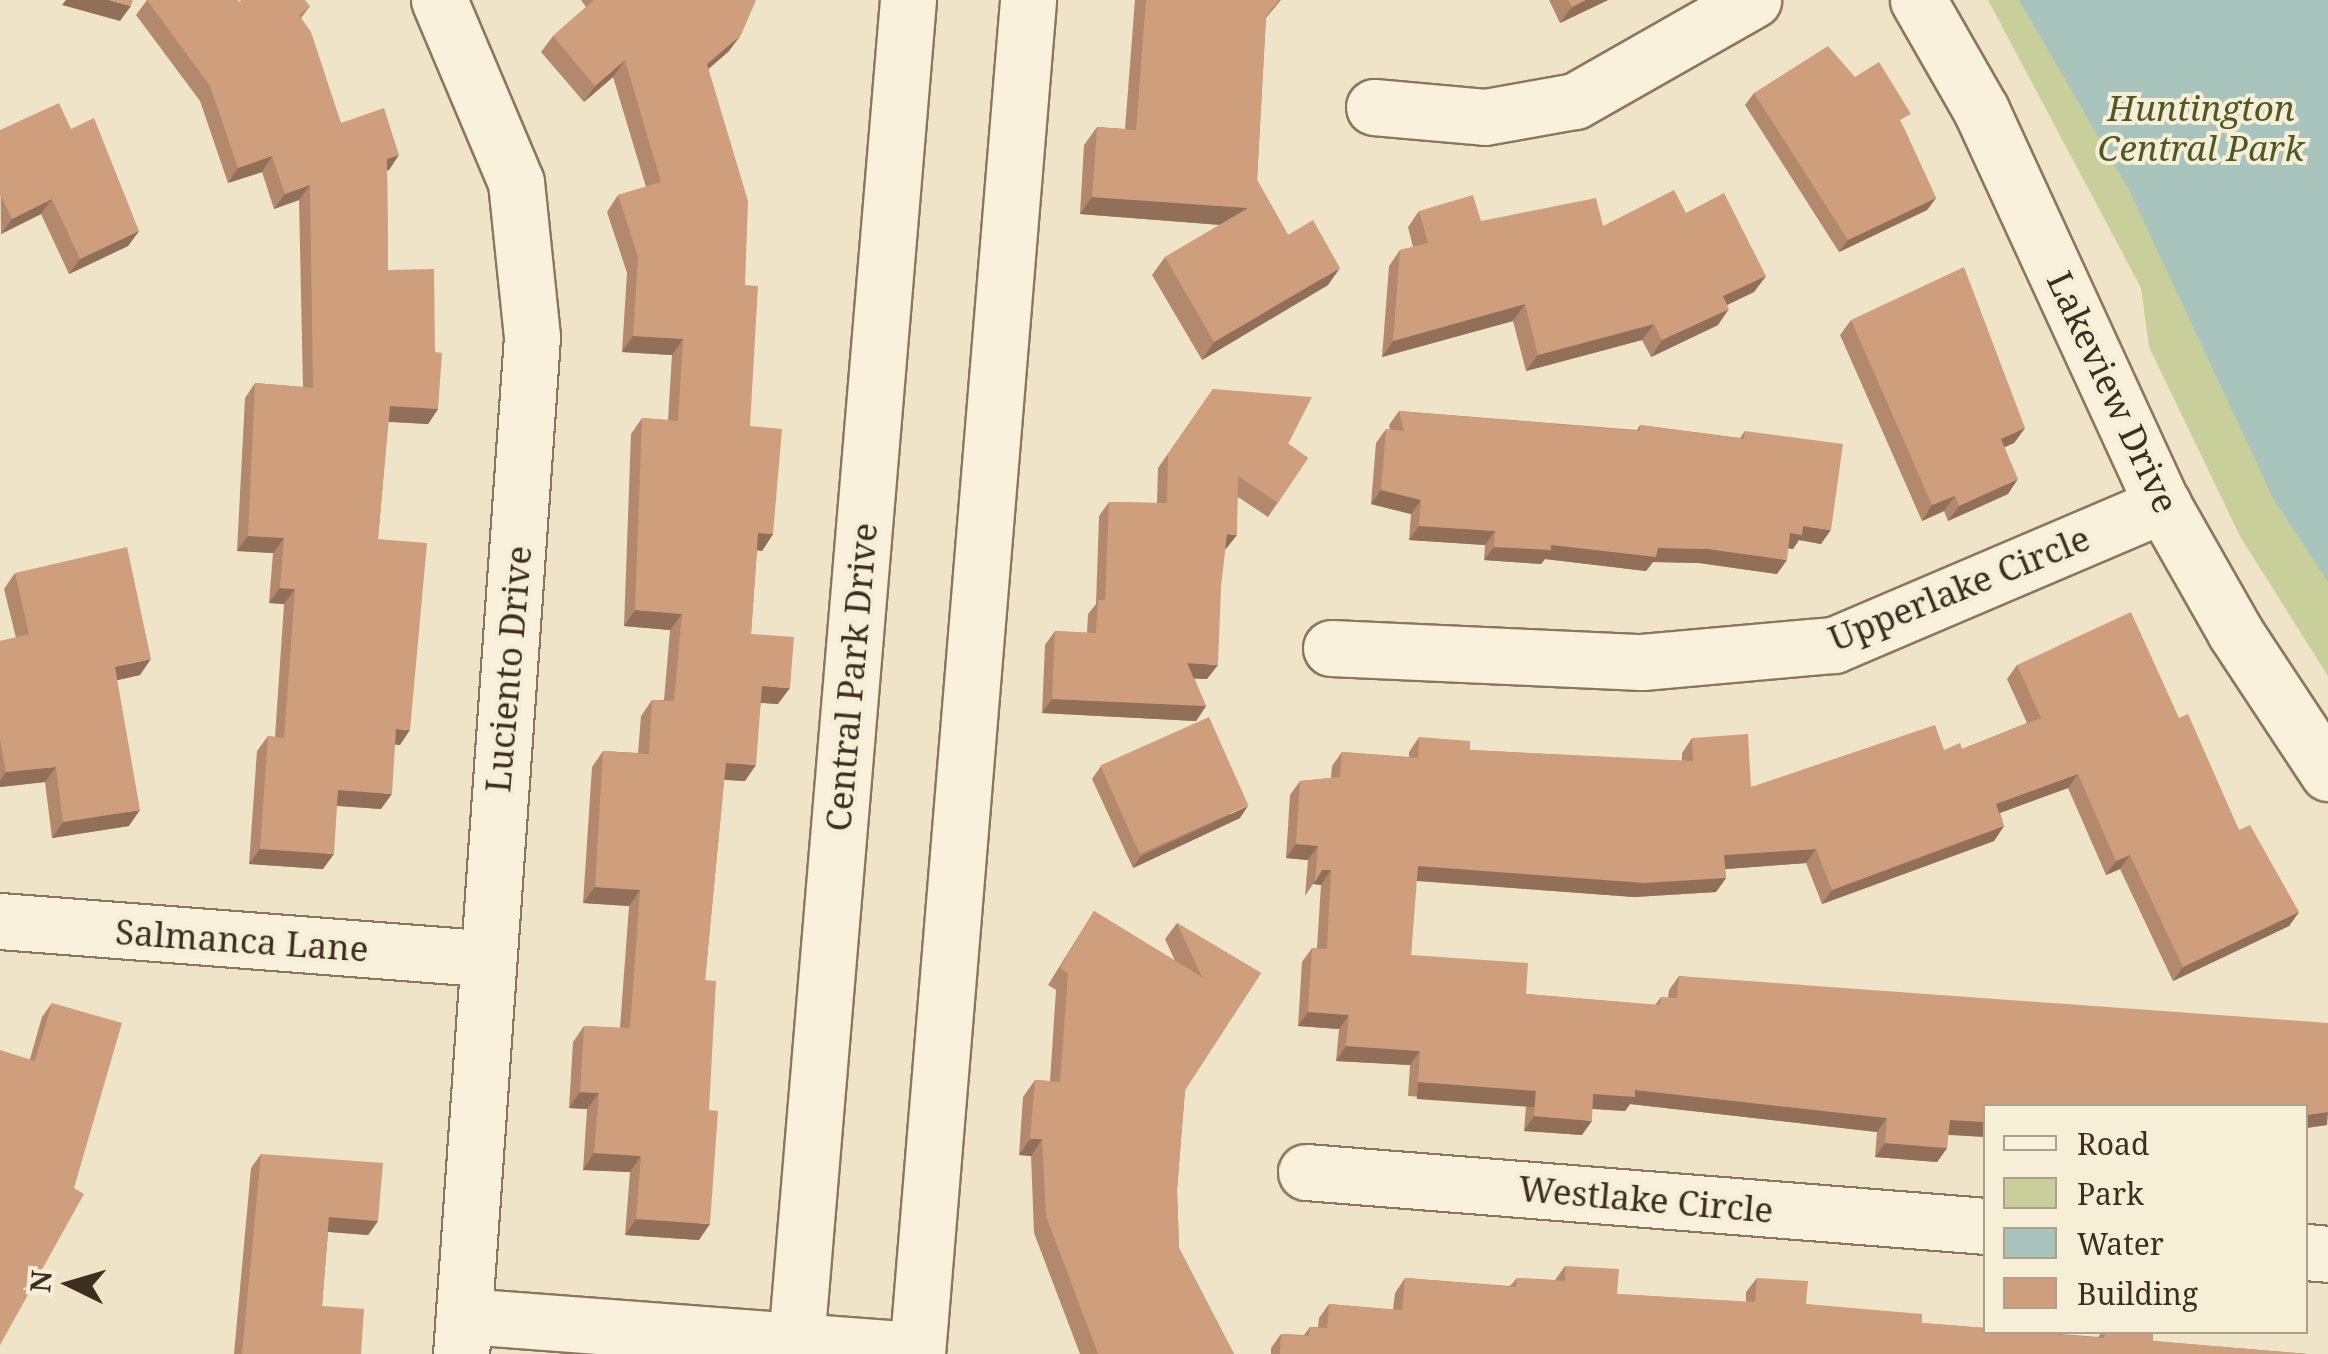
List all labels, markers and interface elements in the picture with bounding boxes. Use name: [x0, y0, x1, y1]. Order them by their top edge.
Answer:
park label: Huntington Central Park: [2098, 87, 2304, 169]
street label: Lakeview Drive: [2039, 265, 2187, 519]
street label: Upperlake Circle: [1823, 517, 2095, 659]
street label: Central Park Drive: [817, 521, 885, 833]
street label: Luciento Drive: [476, 544, 540, 794]
street label: Salmanca Lane: [114, 910, 370, 970]
legend: [1983, 1104, 2308, 1334]
text: Road: [2077, 1123, 2149, 1164]
street label: Westlake Circle: [1517, 1167, 1775, 1231]
text: Park: [2077, 1173, 2144, 1214]
text: Water: [2077, 1223, 2164, 1264]
north arrow: [20, 1234, 120, 1334]
text: N: [20, 1269, 60, 1294]
text: Building: [2077, 1273, 2198, 1314]

